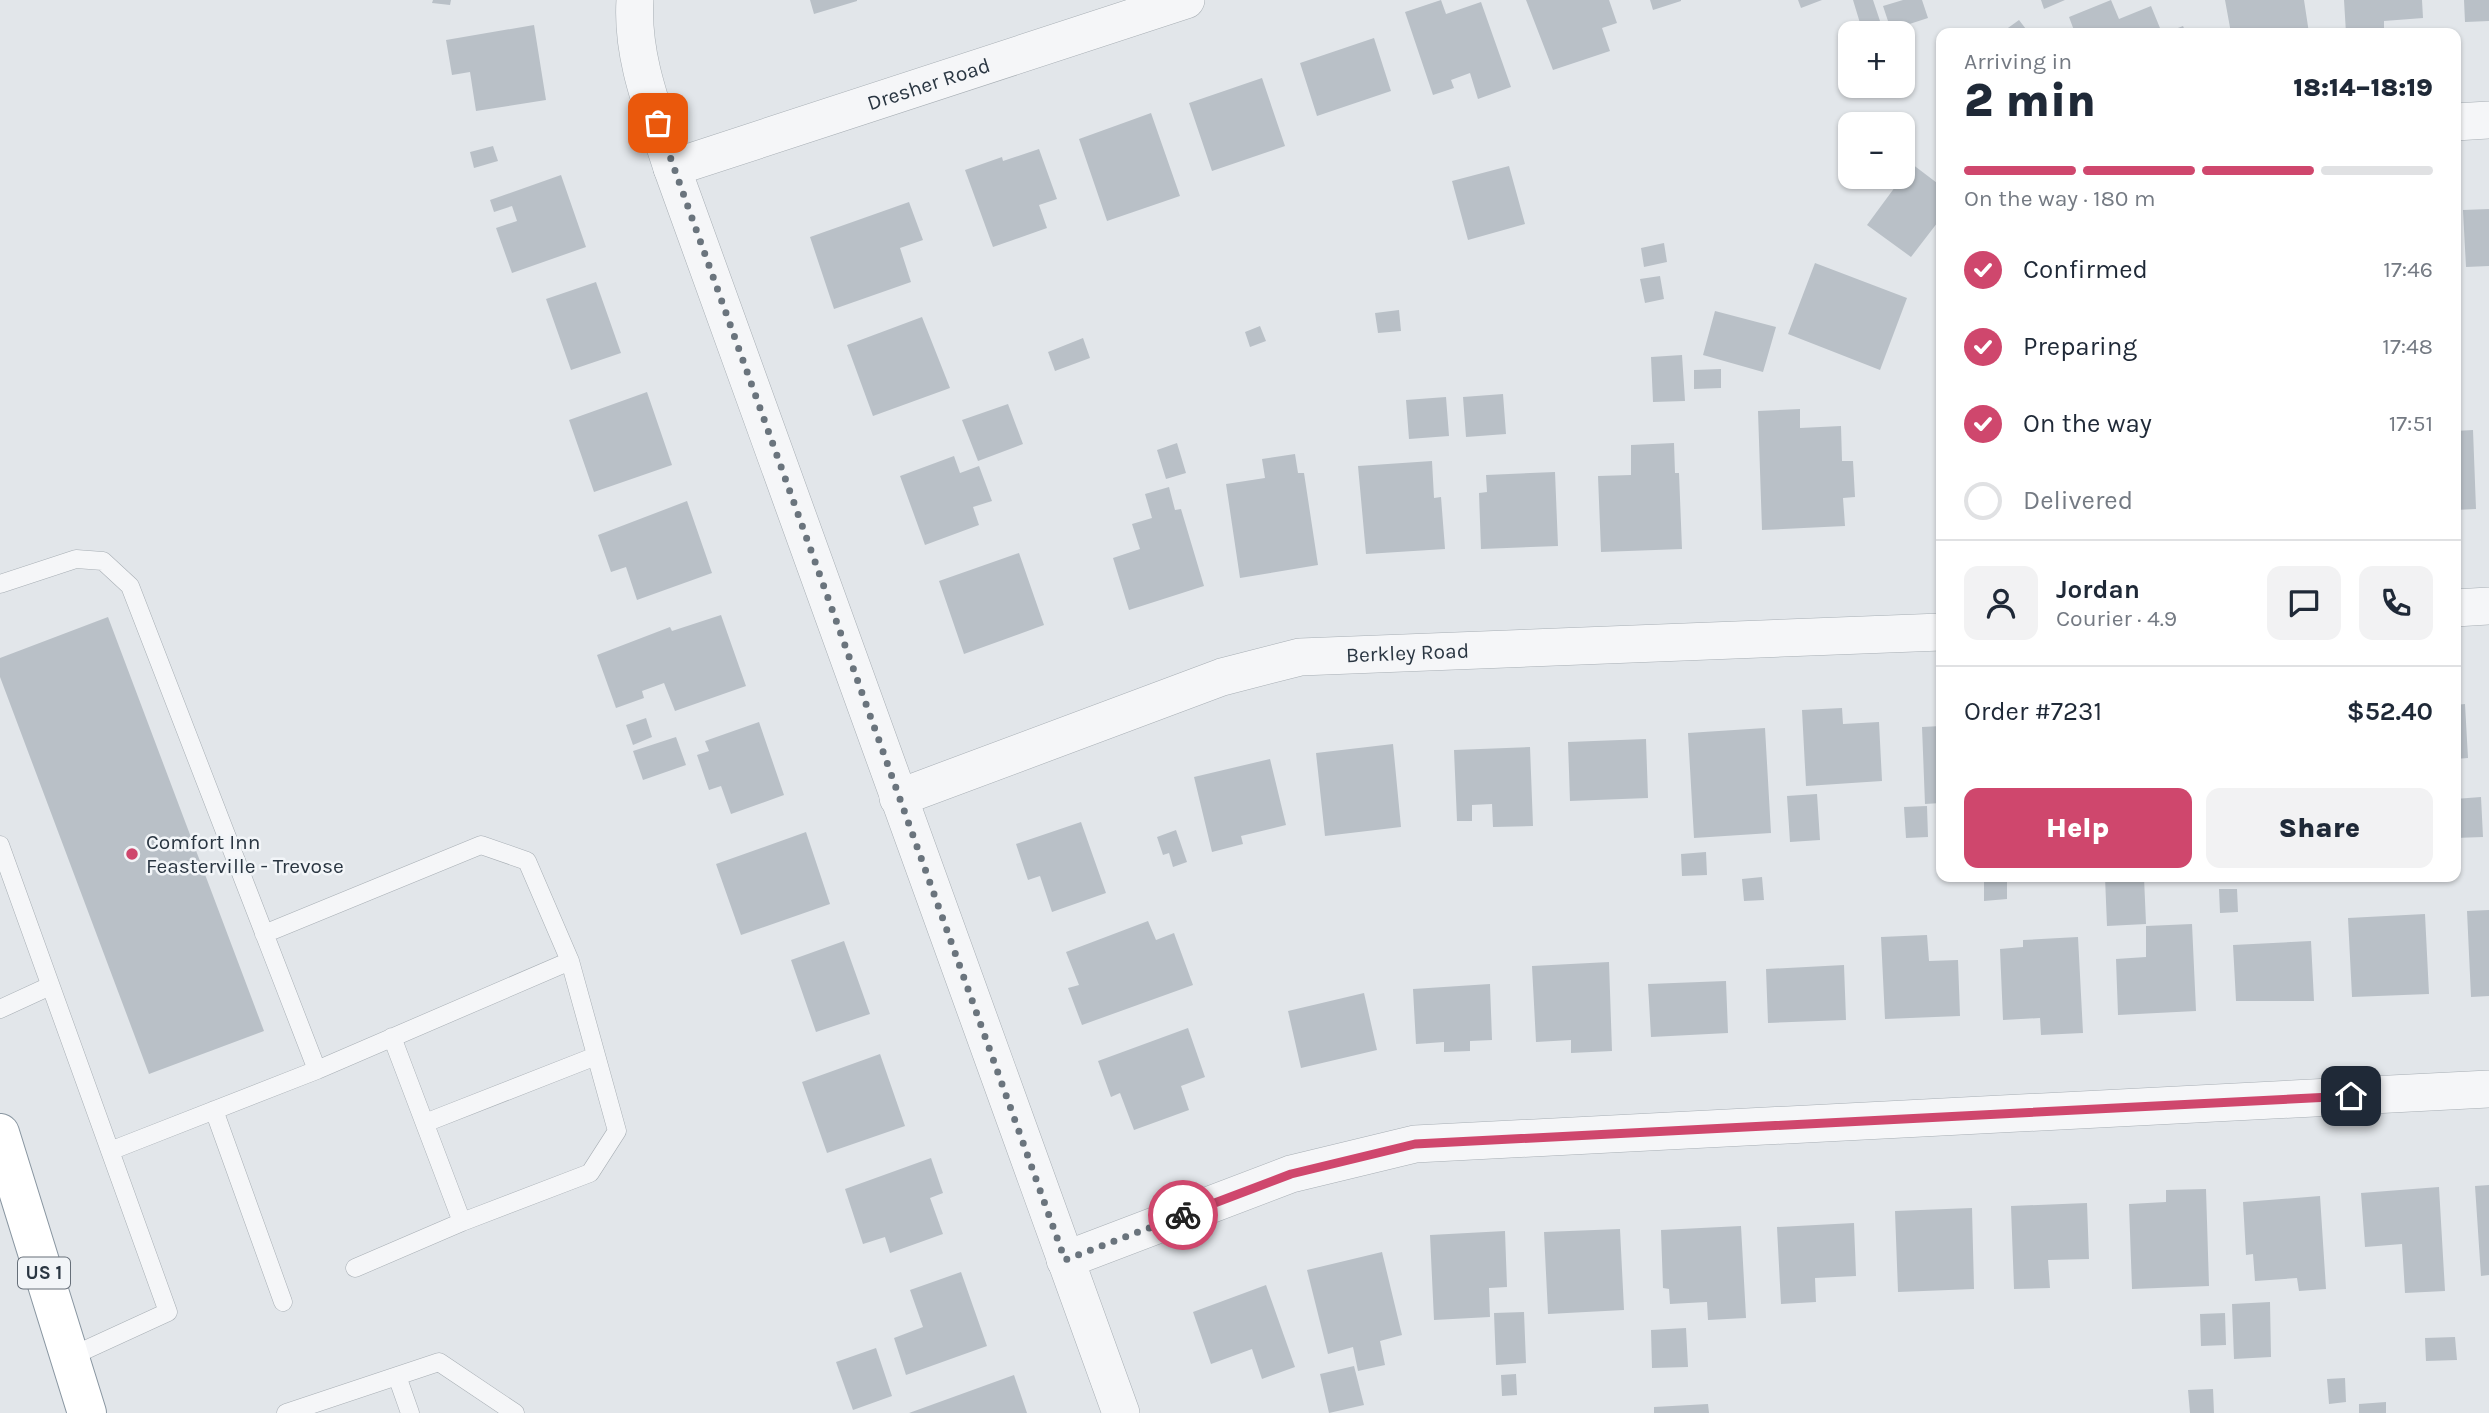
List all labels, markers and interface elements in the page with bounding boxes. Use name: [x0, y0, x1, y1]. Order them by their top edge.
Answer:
map controls: [1838, 21, 1915, 189]
button: +: [1838, 21, 1915, 98]
text: Arriving in: [1964, 48, 2072, 75]
street label: Dresher Road: [864, 53, 993, 115]
text: 18:14–18:19: [2293, 72, 2433, 103]
text: 2 min: [1964, 74, 2096, 128]
pin: [628, 93, 688, 153]
icon: bag: [639, 104, 677, 142]
button: −: [1838, 112, 1915, 189]
text: On the way · 180 m: [1964, 185, 2155, 212]
icon: check: [1964, 251, 2002, 289]
text: Confirmed: [2023, 254, 2148, 285]
text: 17:46: [2383, 256, 2433, 283]
icon: check: [1964, 328, 2002, 366]
text: Preparing: [2023, 331, 2137, 362]
text: 17:48: [2382, 333, 2433, 360]
icon: check: [1964, 405, 2002, 443]
text: On the way: [2023, 408, 2152, 439]
text: 17:51: [2389, 410, 2433, 437]
text: Delivered: [2023, 485, 2133, 516]
button: person: [1964, 566, 2038, 640]
button: chat: [2267, 566, 2341, 640]
button: phone: [2359, 566, 2433, 640]
text: Jordan: [2056, 574, 2140, 605]
text: Courier · 4.9: [2056, 605, 2177, 632]
street label: Berkley Road: [1346, 638, 1470, 667]
text: Order #7231: [1964, 696, 2102, 727]
text: $52.40: [2347, 696, 2433, 727]
button: Help: [1964, 788, 2192, 868]
button: Share: [2206, 788, 2433, 868]
place label: Comfort Inn Feasterville - Trevose: [146, 830, 344, 878]
marker: Comfort Inn Feasterville - Trevose: [124, 846, 140, 862]
pin: [2321, 1066, 2381, 1126]
icon: home: [2332, 1077, 2370, 1115]
courier: [1148, 1180, 1218, 1250]
icon: bike: [1164, 1196, 1202, 1234]
road number: US 1: [18, 1258, 70, 1288]

